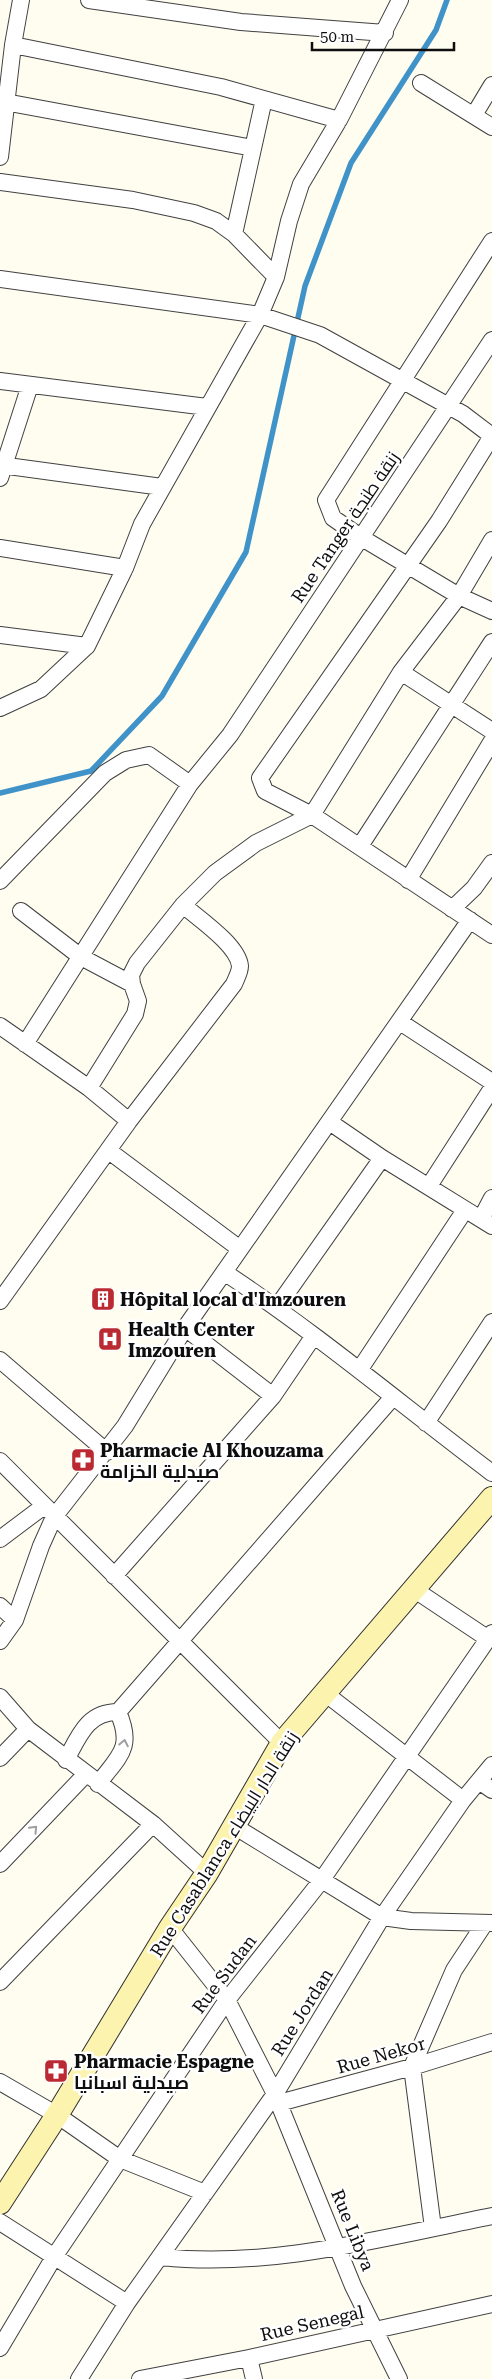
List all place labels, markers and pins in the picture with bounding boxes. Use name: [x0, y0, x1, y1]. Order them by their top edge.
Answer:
building icon: Hôpital local d'Imzouren: [90, 1286, 116, 1312]
place label: Hôpital local d'Imzouren: [120, 1289, 346, 1310]
place label: Health Center Imzouren: [128, 1319, 255, 1361]
hospital icon: Health Center Imzouren: [97, 1326, 123, 1352]
place label: Pharmacie Al Khouzama صيدلية الخزامة: [100, 1440, 324, 1483]
pharmacy icon: Pharmacie Al Khouzama صيدلية الخزامة: [70, 1447, 96, 1473]
place label: Pharmacie Espagne صيدلية اسبانيا: [74, 2051, 255, 2093]
pharmacy icon: Pharmacie Espagne صيدلية اسبانيا: [43, 2058, 69, 2084]

